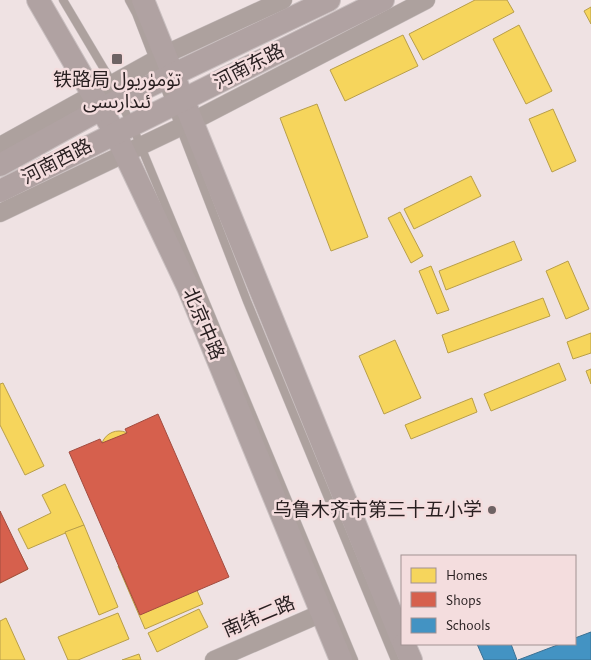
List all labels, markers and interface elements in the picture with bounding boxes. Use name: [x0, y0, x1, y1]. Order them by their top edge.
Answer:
street label: 河南东路: [210, 39, 287, 93]
marker: 铁路局 تۆمۈريول ئىدارىسى: [110, 52, 124, 66]
place label: 铁路局 تۆمۈريول ئىدارىسى: [53, 70, 181, 113]
street label: 河南西路: [18, 135, 95, 188]
street label: 北京中路: [179, 285, 228, 363]
place label: 乌鲁木齐市第三十五小学: [273, 499, 482, 520]
marker: 乌鲁木齐市第三十五小学: [486, 504, 498, 516]
legend: [401, 555, 576, 645]
text: Homes: [446, 568, 488, 583]
street label: 南纬二路: [220, 592, 298, 641]
text: Shops: [446, 593, 481, 608]
text: Schools: [446, 618, 490, 633]

